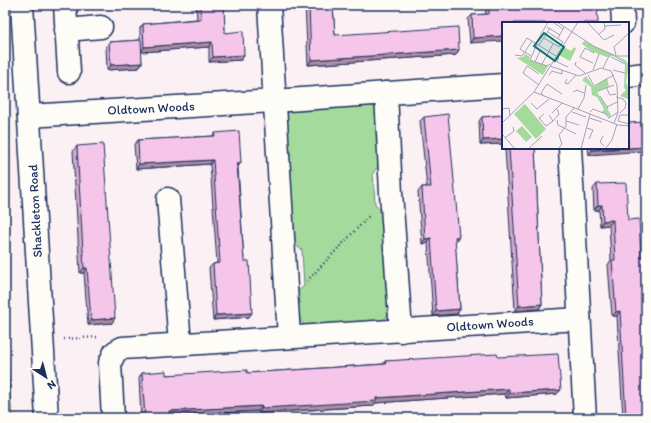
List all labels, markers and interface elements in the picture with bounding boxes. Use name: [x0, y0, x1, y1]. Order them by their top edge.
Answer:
inset map: [502, 22, 629, 149]
street label: Oldtown Woods: [107, 98, 195, 118]
street label: Shackleton Road: [25, 164, 45, 258]
street label: Oldtown Woods: [446, 313, 534, 335]
north arrow: [26, 357, 66, 397]
text: N: [45, 377, 58, 392]

